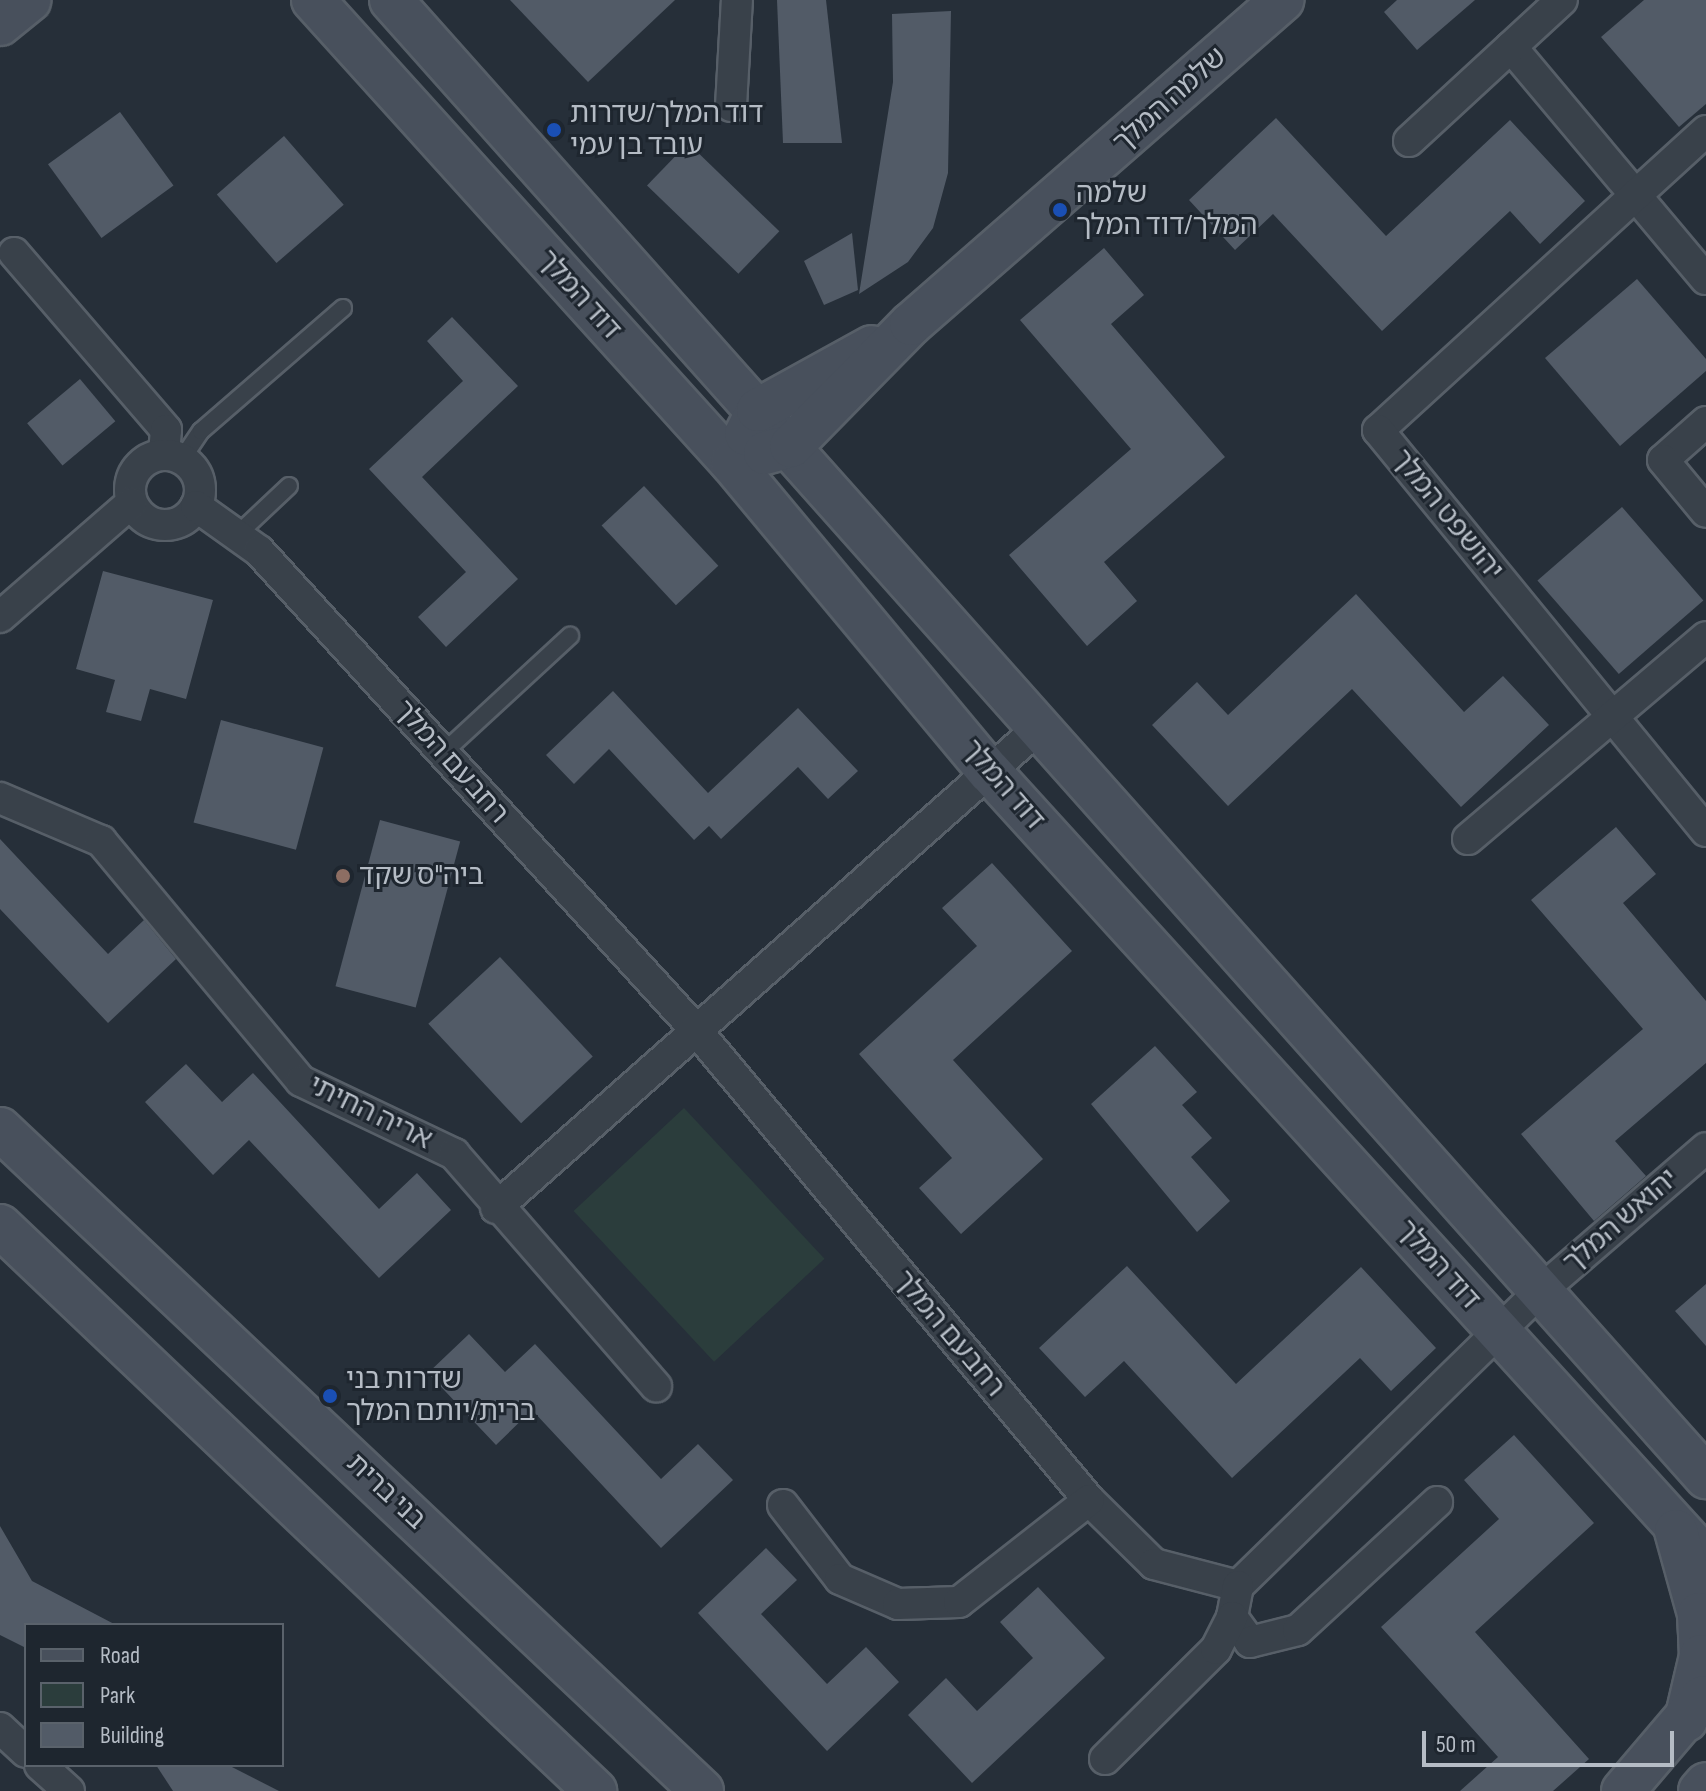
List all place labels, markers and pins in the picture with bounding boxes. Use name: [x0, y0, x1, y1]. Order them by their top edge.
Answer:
place label: דוד המלך/שדרות עובד בן עמי: [570, 97, 763, 163]
marker: דוד המלך/שדרות עובד בן עמי: [545, 121, 563, 139]
place label: שלמה המלך/דוד המלך: [1076, 177, 1258, 243]
marker: שלמה המלך/דוד המלך: [1051, 201, 1069, 219]
place label: ביה"ס שקד: [359, 859, 484, 893]
marker: ביה"ס שקד: [334, 867, 352, 885]
place label: שדרות בני ברית/יותם המלך: [346, 1363, 536, 1429]
marker: שדרות בני ברית/יותם המלך: [321, 1387, 339, 1405]

